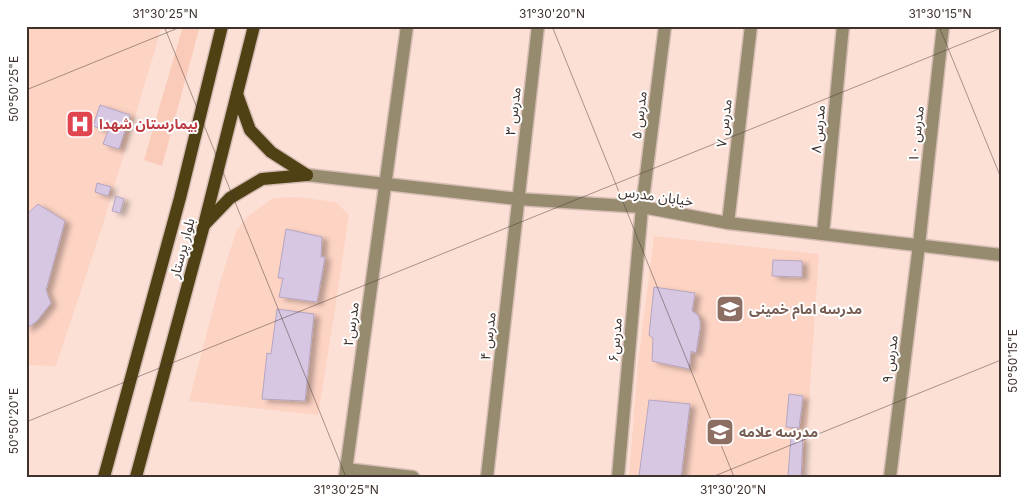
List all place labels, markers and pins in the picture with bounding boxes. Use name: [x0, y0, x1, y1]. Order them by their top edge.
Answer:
hospital icon: بیمارستان شهدا: [65, 109, 95, 139]
place label: بیمارستان شهدا: [99, 115, 198, 133]
school or university icon: مدرسه امام خمینی: [715, 294, 745, 324]
place label: مدرسه امام خمینی: [749, 300, 862, 320]
school or university icon: مدرسه علامه: [705, 417, 735, 447]
place label: مدرسه علامه: [739, 423, 818, 441]

